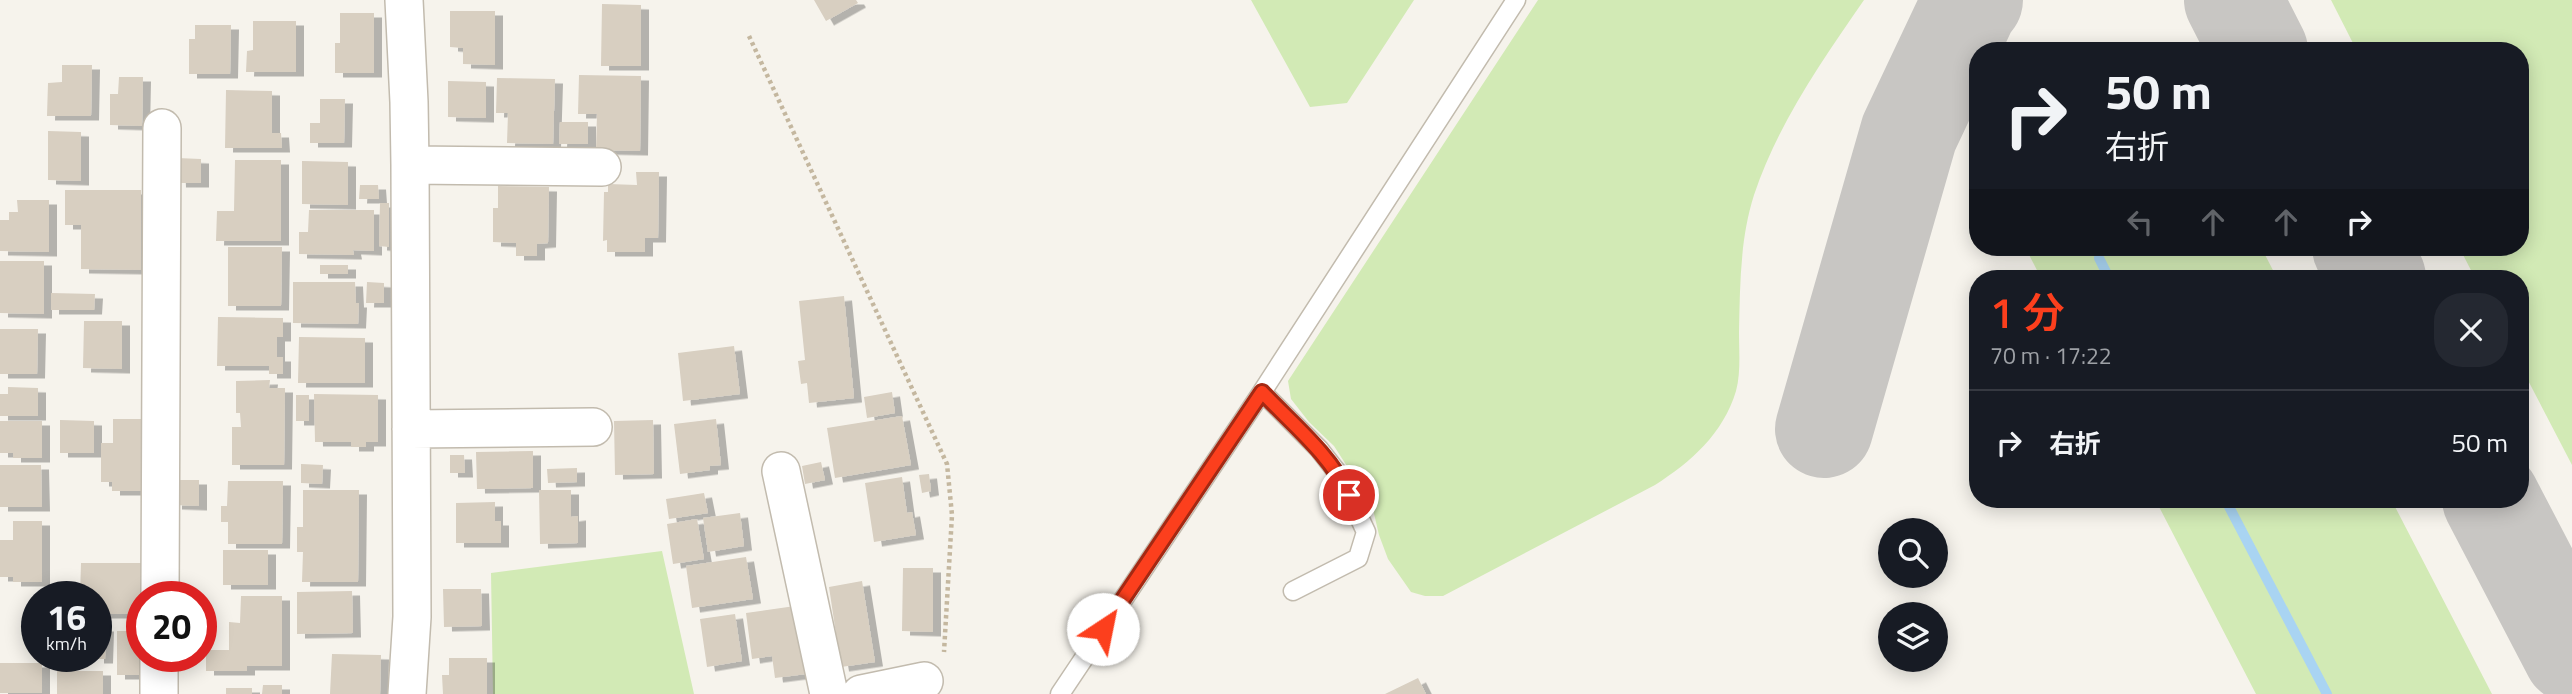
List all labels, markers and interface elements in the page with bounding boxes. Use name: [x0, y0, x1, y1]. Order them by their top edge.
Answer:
text: 50 m: [2105, 53, 2212, 128]
icon: right: [1990, 70, 2081, 161]
text: 右折: [2105, 122, 2169, 170]
icon: left: [2121, 203, 2159, 241]
icon: ahead: [2194, 203, 2232, 241]
icon: ahead: [2267, 203, 2305, 241]
icon: right: [2340, 203, 2378, 241]
text: 1 分: [1990, 280, 2065, 344]
button: close: [2434, 293, 2508, 367]
text: 70 m · 17:22: [1990, 338, 2112, 373]
text: 50 m: [2451, 423, 2508, 462]
icon: right: [1990, 424, 2028, 462]
text: 右折: [2049, 424, 2101, 463]
pin: [1319, 465, 1379, 525]
icon: arrive: [1330, 476, 1368, 514]
map controls: [1878, 518, 1948, 672]
button: search: [1878, 518, 1948, 588]
speed limit sign: 20: [126, 581, 217, 672]
text: 16: [47, 590, 86, 644]
position arrow: [1066, 592, 1140, 666]
button: layers: [1878, 602, 1948, 672]
text: km/h: [46, 630, 87, 657]

